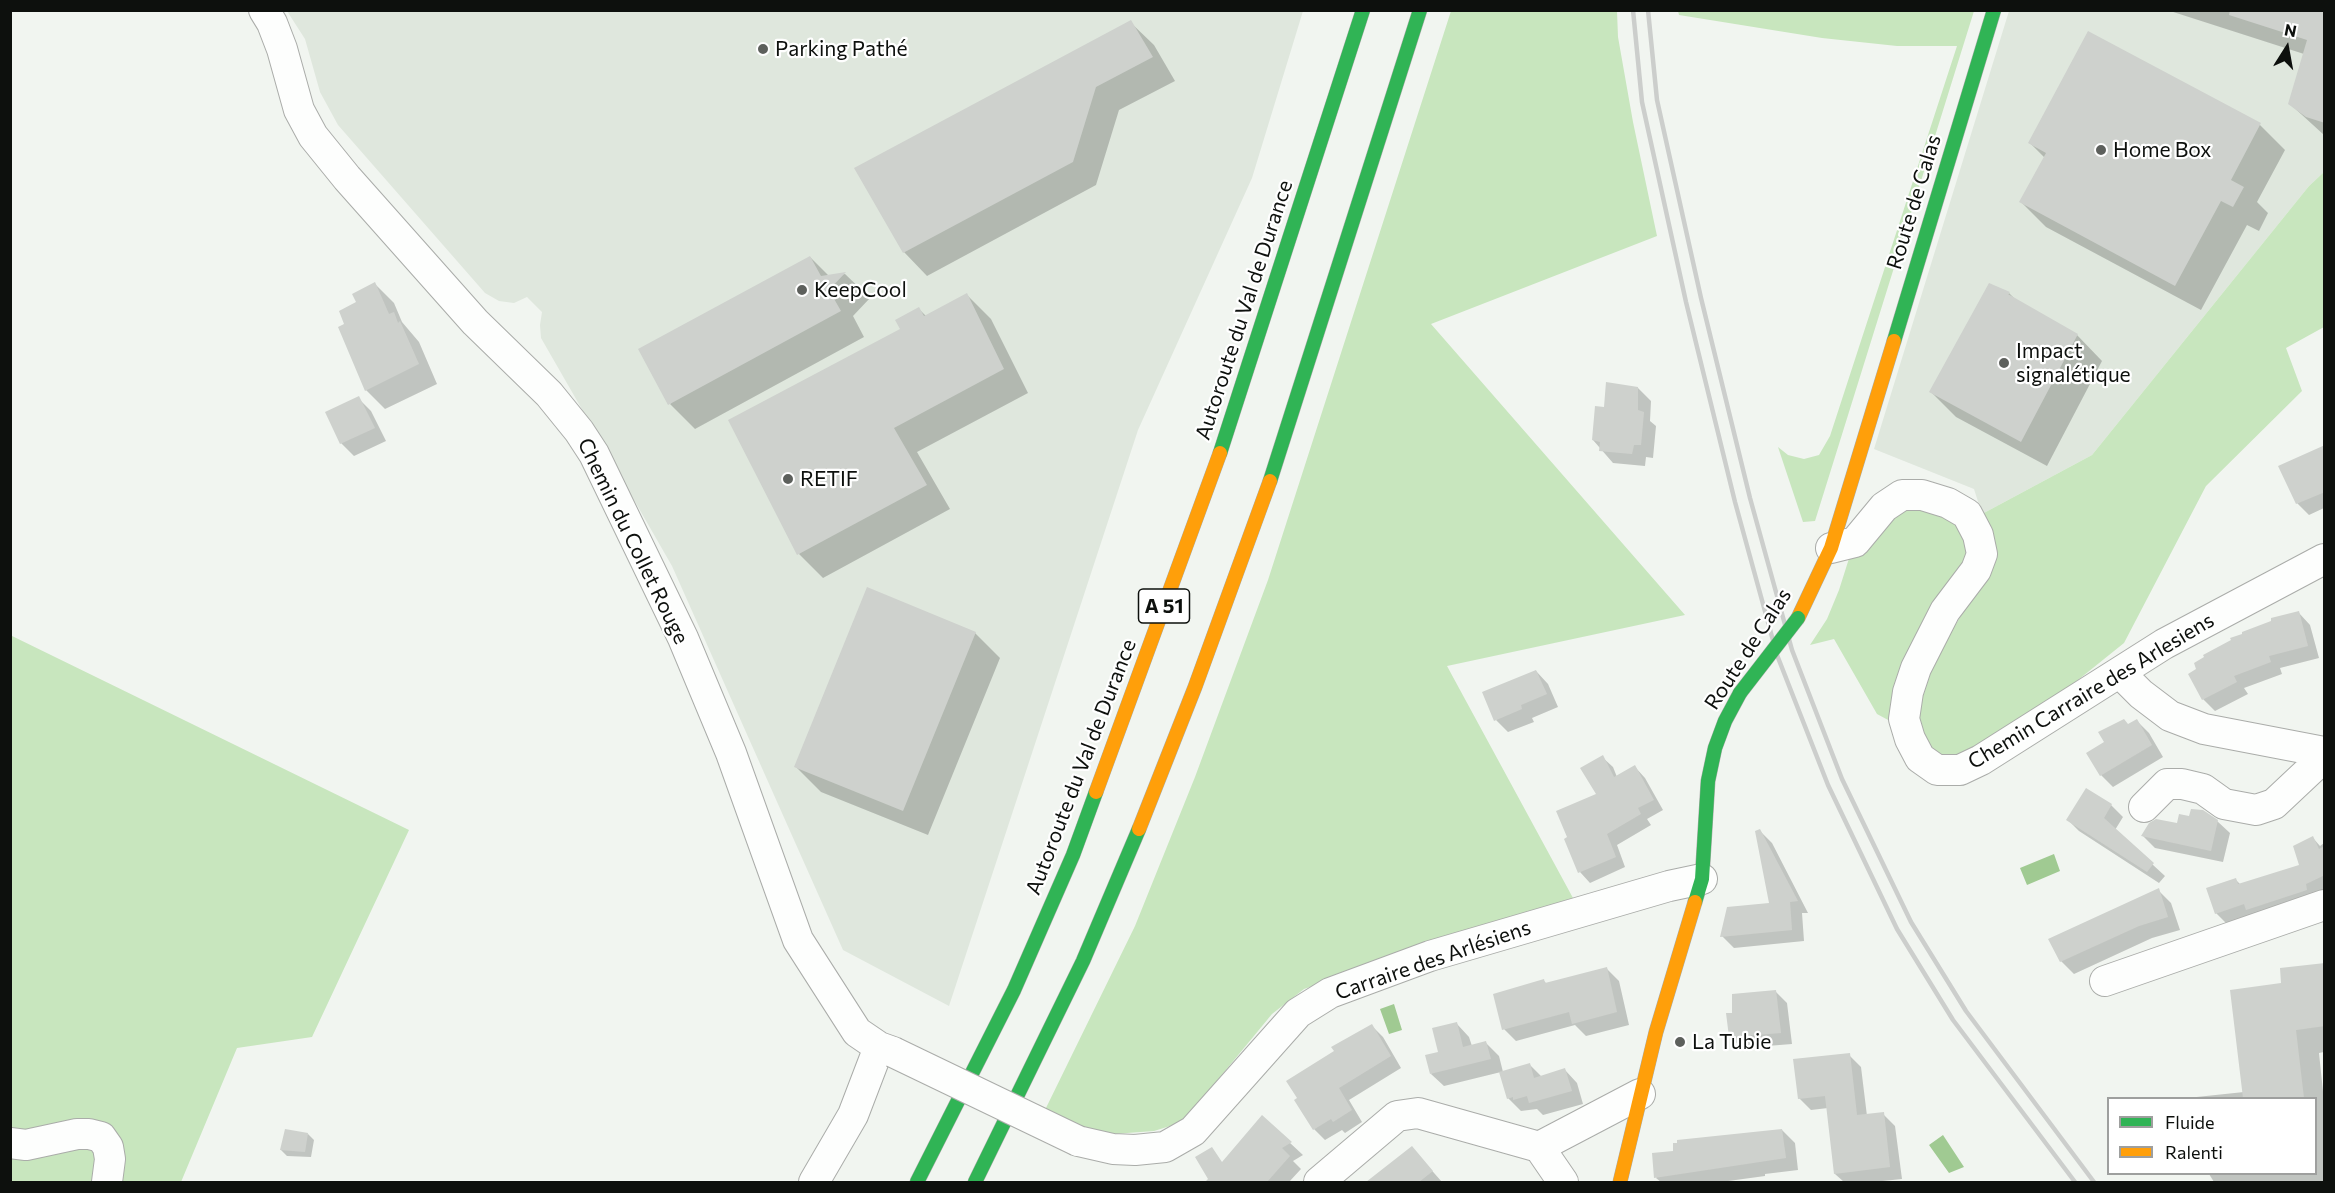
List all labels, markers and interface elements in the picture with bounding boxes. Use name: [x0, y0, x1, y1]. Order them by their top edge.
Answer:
north arrow: [2257, 18, 2317, 78]
text: N: [2283, 19, 2298, 40]
place label: Parking Pathé: [775, 36, 908, 62]
marker: Parking Pathé: [756, 42, 770, 56]
street label: Route de Calas: [1882, 132, 1946, 272]
place label: Home Box: [2113, 137, 2212, 163]
marker: Home Box: [2094, 143, 2108, 157]
street label: Autoroute du Val de Durance: [1190, 177, 1298, 443]
place label: KeepCool: [814, 277, 907, 303]
marker: KeepCool: [795, 283, 809, 297]
place label: Impact signalétique: [2016, 338, 2131, 388]
marker: Impact signalétique: [1997, 356, 2011, 370]
street label: Chemin du Collet Rouge: [572, 434, 694, 648]
place label: RETIF: [800, 466, 858, 492]
marker: RETIF: [781, 472, 795, 486]
street label: Route de Calas: [1699, 584, 1797, 714]
road number: A 51: [1138, 589, 1190, 623]
street label: Chemin Carraire des Arlesiens: [1963, 607, 2219, 775]
street label: Autoroute du Val de Durance: [1021, 636, 1141, 898]
street label: Carraire des Arlésiens: [1332, 915, 1534, 1005]
place label: La Tubie: [1692, 1029, 1771, 1055]
marker: La Tubie: [1673, 1035, 1687, 1049]
legend: [2107, 1097, 2317, 1175]
text: Fluide: [2165, 1111, 2214, 1133]
text: Ralenti: [2165, 1141, 2223, 1163]

